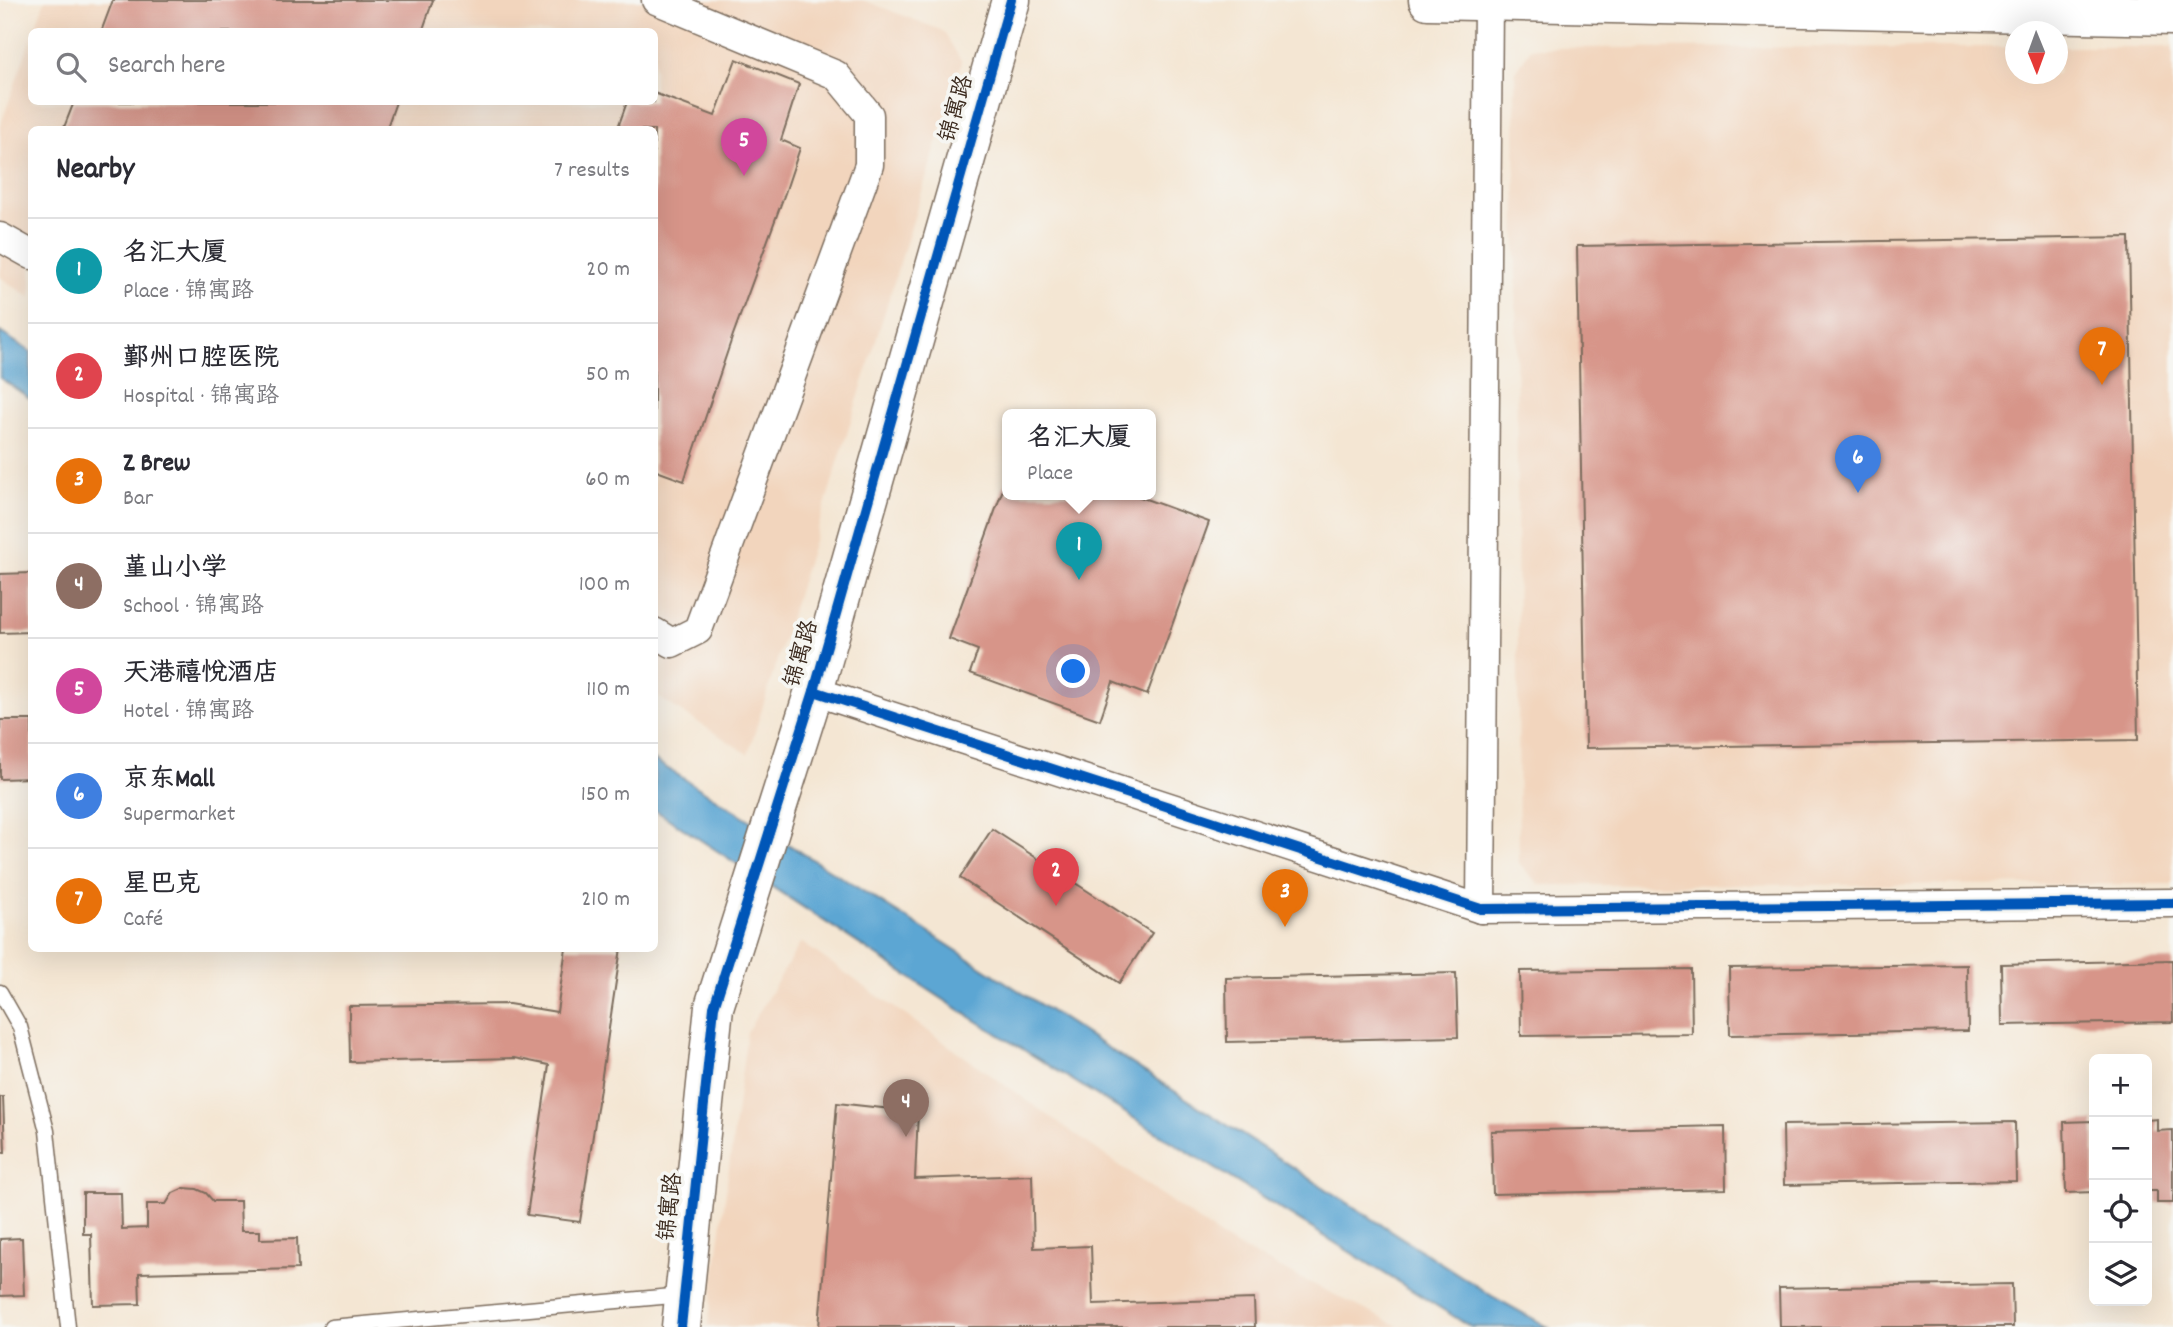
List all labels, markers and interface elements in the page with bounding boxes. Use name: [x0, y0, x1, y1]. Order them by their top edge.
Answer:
north arrow: [2005, 21, 2068, 84]
search box: [28, 28, 658, 105]
icon: search: [52, 48, 90, 86]
text: Search here: [108, 48, 226, 85]
street label: 锦寓路: [933, 71, 983, 147]
pin: 5: [721, 118, 767, 176]
text: Nearby: [56, 150, 134, 193]
text: 7 results: [554, 155, 630, 188]
text: 名汇大厦: [123, 236, 227, 273]
text: 1: [76, 254, 82, 287]
text: 20 m: [586, 254, 630, 287]
text: Place · 锦寓路: [123, 276, 254, 309]
pin: 7: [2079, 327, 2125, 385]
text: 鄞州口腔医院: [123, 341, 279, 378]
text: 2: [74, 359, 84, 392]
text: 50 m: [586, 359, 630, 392]
text: Hospital · 锦寓路: [123, 381, 279, 414]
popup: [1002, 409, 1156, 500]
text: 名汇大厦: [1027, 421, 1131, 458]
pin: 6: [1835, 435, 1881, 493]
text: Z Brew: [123, 446, 191, 483]
text: Place: [1027, 458, 1073, 491]
text: 3: [74, 464, 84, 497]
text: 60 m: [585, 464, 630, 497]
text: Bar: [123, 483, 153, 516]
pin: 1: [1056, 522, 1102, 580]
text: 堇山小学: [123, 551, 227, 588]
text: 4: [74, 569, 84, 602]
text: 100 m: [579, 569, 630, 602]
text: School · 锦寓路: [123, 591, 264, 624]
street label: 锦寓路: [778, 616, 828, 692]
your location: [1056, 654, 1090, 688]
text: 天港禧悦酒店: [123, 656, 279, 693]
text: 5: [74, 674, 84, 707]
text: 110 m: [586, 674, 630, 707]
text: Hotel · 锦寓路: [123, 696, 254, 729]
text: 京东Mall: [123, 762, 215, 799]
text: 6: [73, 779, 85, 812]
text: 150 m: [581, 779, 630, 812]
text: Supermarket: [123, 799, 235, 832]
pin: 2: [1033, 848, 1079, 906]
text: 星巴克: [123, 867, 201, 904]
pin: 3: [1262, 869, 1308, 927]
text: 7: [75, 884, 83, 917]
text: 210 m: [581, 884, 630, 917]
text: Café: [123, 904, 163, 937]
map controls: [2089, 1054, 2152, 1306]
button: +: [2089, 1054, 2152, 1117]
pin: 4: [883, 1079, 929, 1137]
button: −: [2089, 1117, 2152, 1180]
street label: 锦寓路: [652, 1171, 692, 1243]
button: locate: [2089, 1180, 2152, 1243]
button: layers: [2089, 1243, 2152, 1306]

